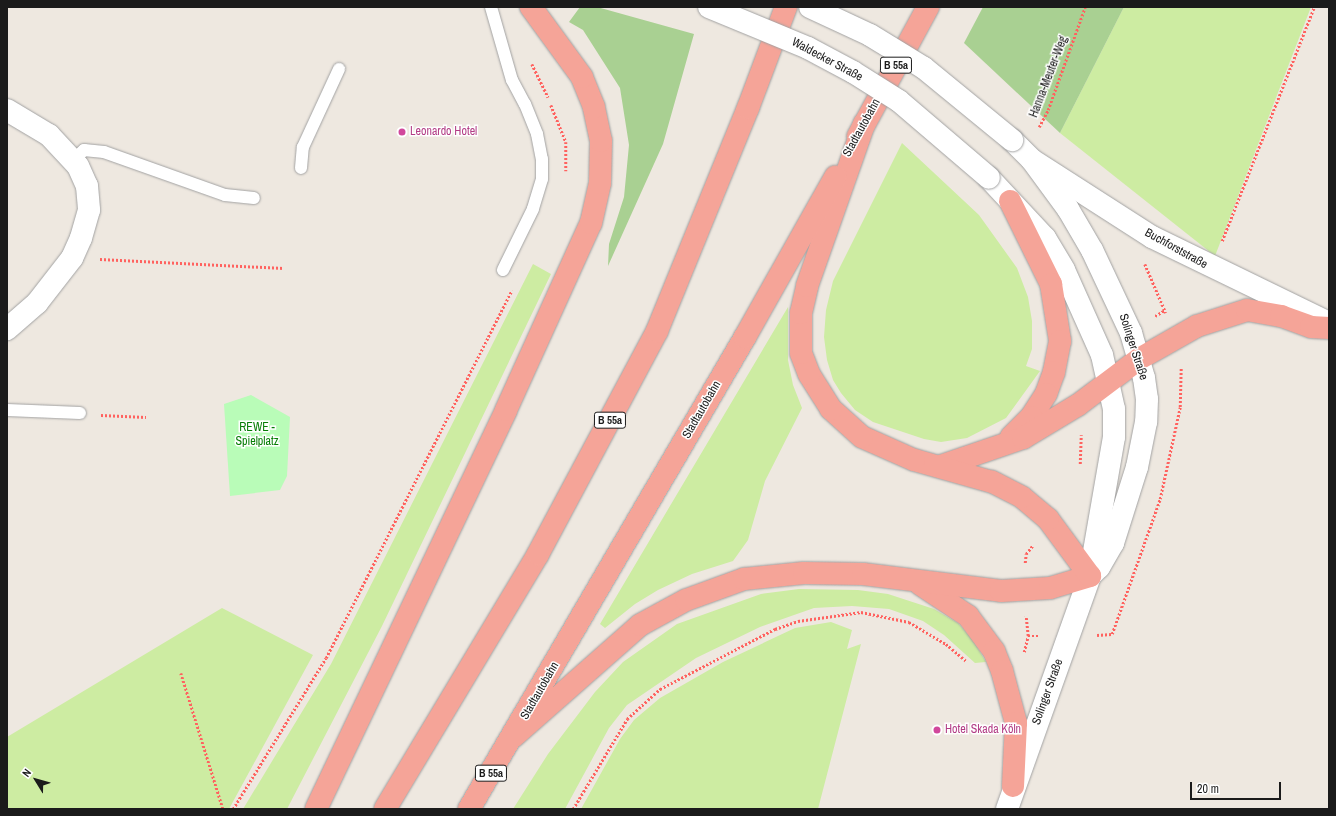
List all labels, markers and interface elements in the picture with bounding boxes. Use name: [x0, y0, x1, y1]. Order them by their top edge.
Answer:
street label: Hanna-Meuter-Weg: [1027, 34, 1071, 120]
street label: Waldecker Straße: [789, 35, 865, 85]
road number: B 55a: [879, 56, 913, 74]
street label: Stadtautobahn: [840, 97, 884, 159]
place label: Leonardo Hotel: [410, 125, 477, 139]
marker: Leonardo Hotel: [397, 127, 407, 137]
street label: Buchforststraße: [1142, 226, 1210, 272]
street label: Solinger Straße: [1116, 312, 1150, 382]
street label: Stadtautobahn: [680, 379, 724, 441]
road number: B 55a: [593, 411, 627, 429]
park label: REWE - Spielplatz: [235, 421, 279, 449]
street label: Solinger Straße: [1029, 657, 1067, 727]
street label: Stadtautobahn: [518, 660, 562, 722]
place label: Hotel Skada Köln: [945, 723, 1021, 737]
marker: Hotel Skada Köln: [932, 725, 942, 735]
north arrow: [16, 760, 56, 800]
road number: B 55a: [474, 764, 508, 782]
text: N: [19, 766, 34, 780]
scale bar: [1192, 774, 1283, 800]
text: 20 m: [1197, 781, 1219, 797]

